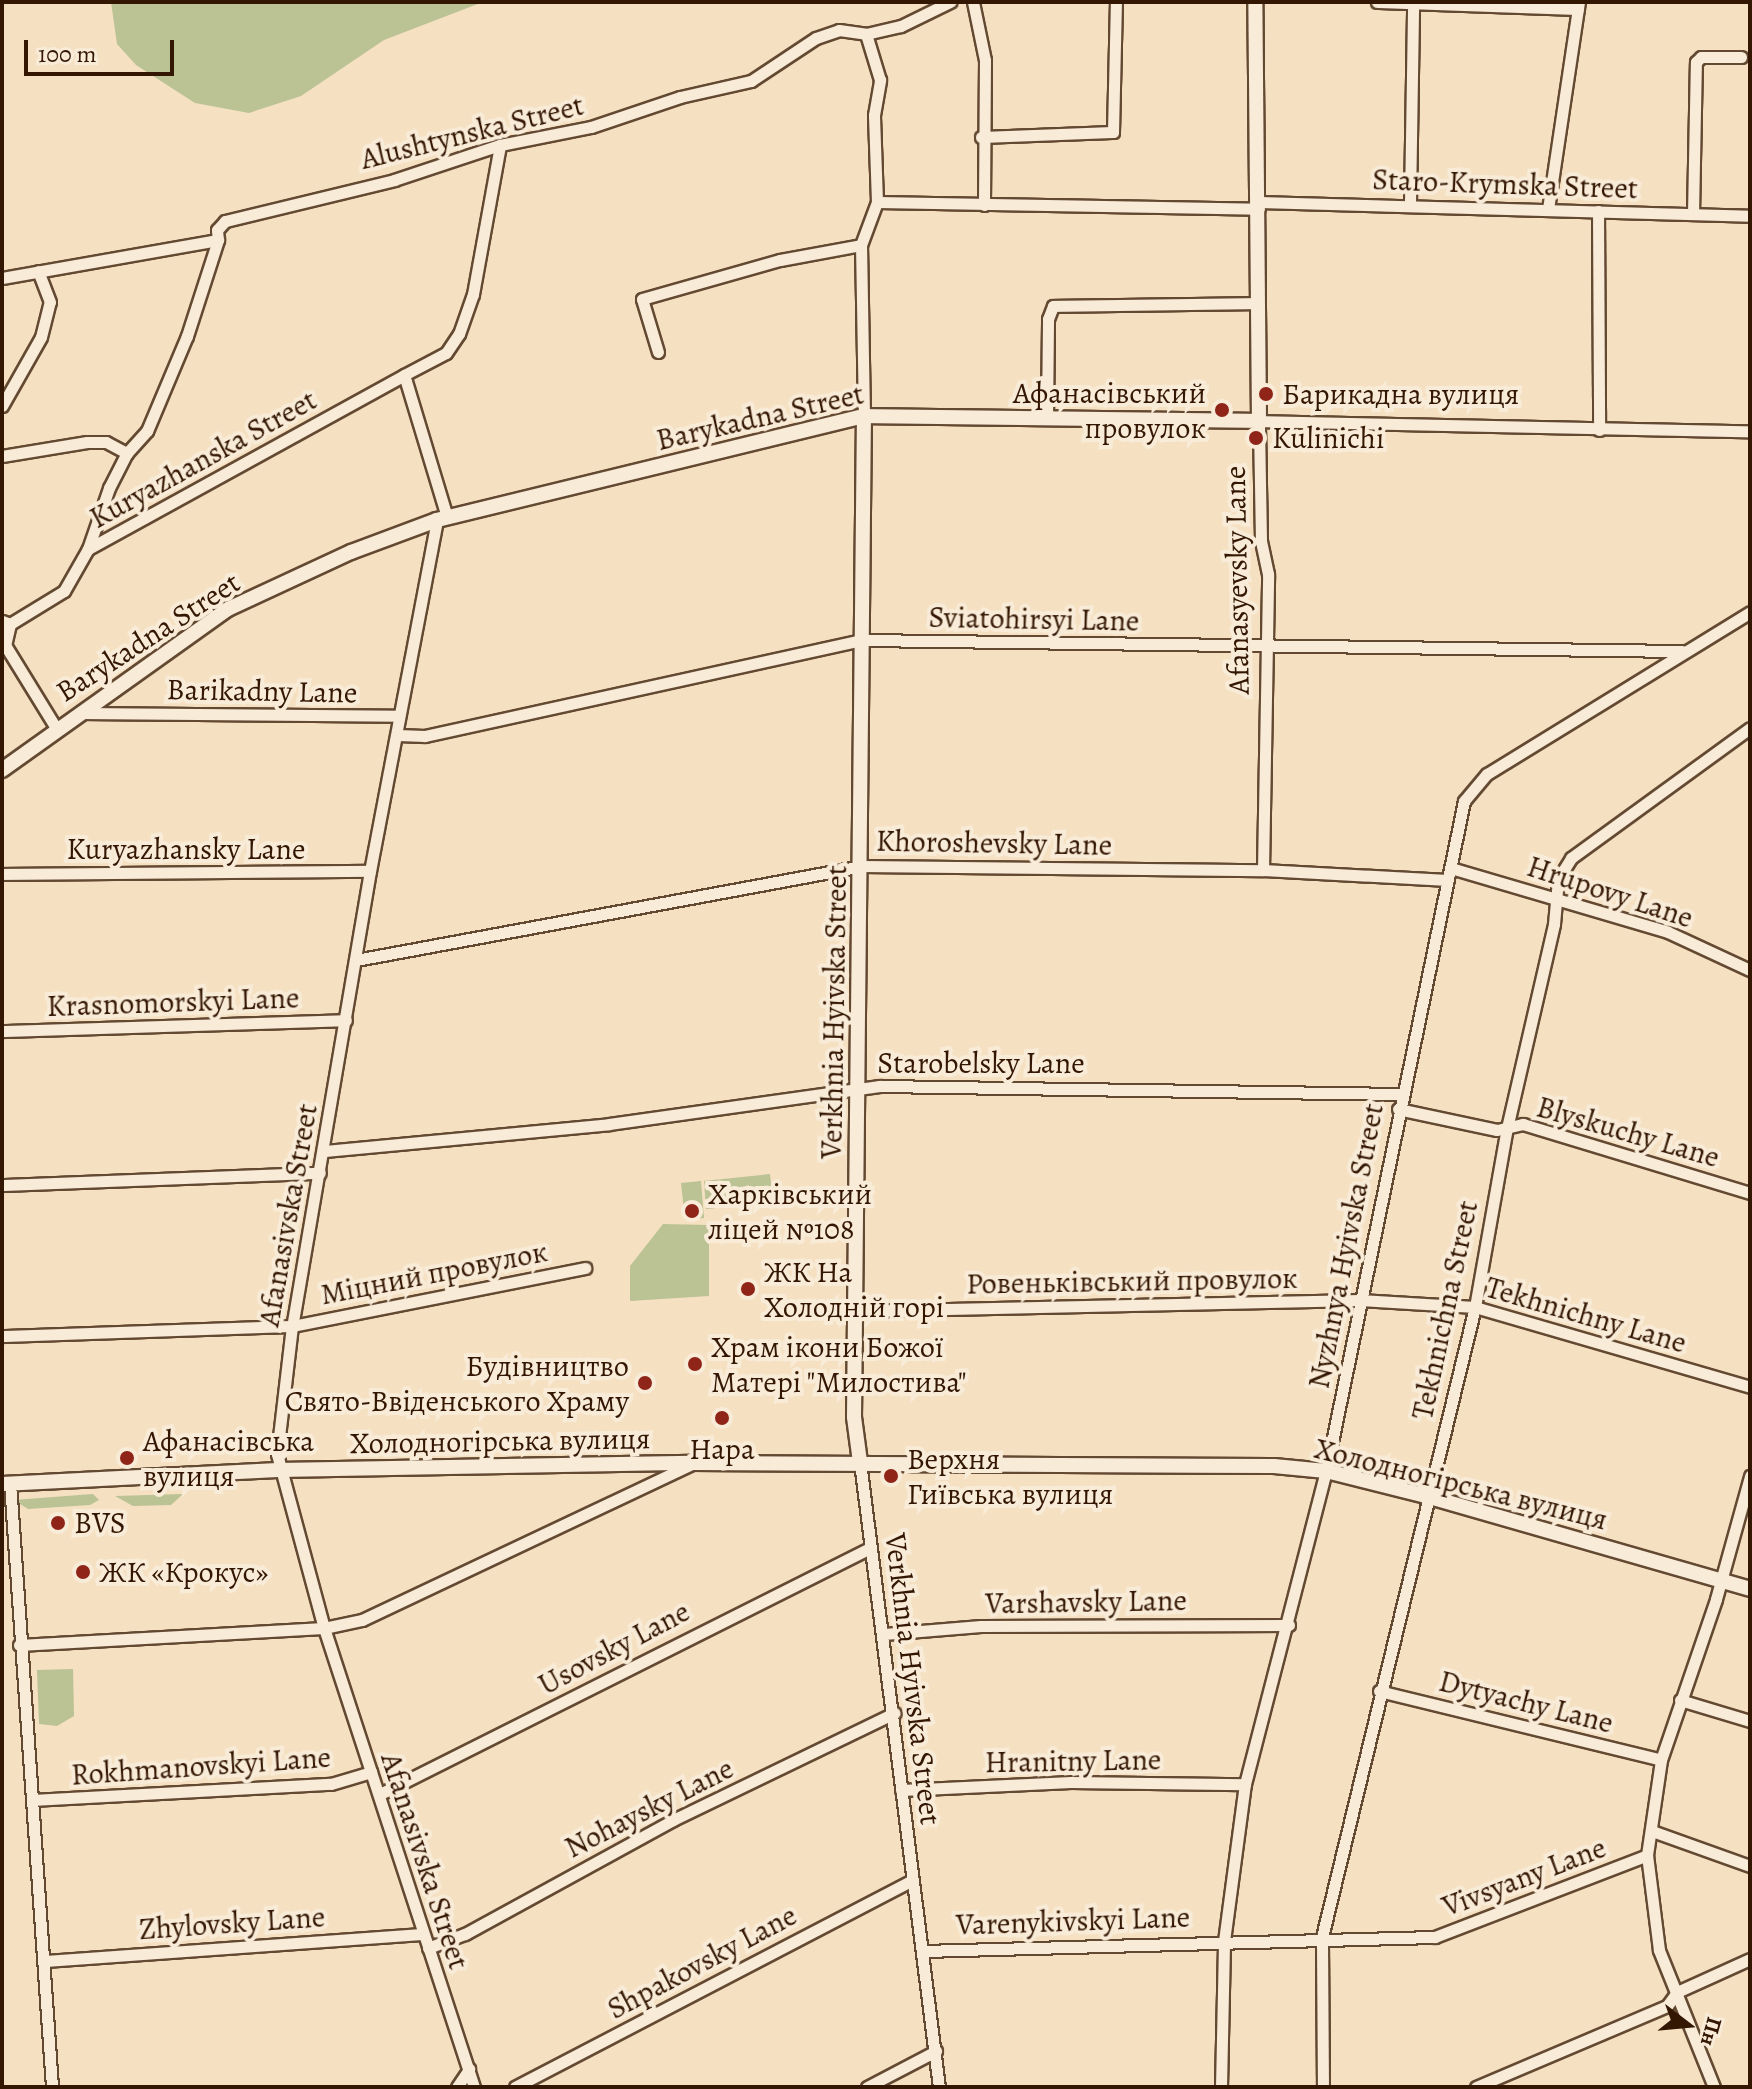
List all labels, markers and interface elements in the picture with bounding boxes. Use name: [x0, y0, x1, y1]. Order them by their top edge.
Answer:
scale bar: [28, 24, 178, 74]
text: 100 m: [38, 38, 97, 70]
street label: Alushtynska Street: [357, 87, 587, 177]
street label: Staro-Krymska Street: [1372, 161, 1638, 207]
place label: Афанасівський провулок: [1013, 375, 1206, 446]
street label: Barykadna Street: [653, 376, 867, 458]
place label: Барикадна вулиця: [1282, 376, 1519, 412]
street label: Kuryazhanska Street: [83, 382, 323, 536]
marker: Барикадна вулиця: [1257, 385, 1275, 403]
marker: Афанасівський провулок: [1213, 401, 1231, 419]
place label: Kulinichi: [1272, 420, 1384, 456]
marker: Kulinichi: [1247, 429, 1265, 447]
street label: Afanasyevsky Lane: [1217, 465, 1257, 695]
street label: Barykadna Street: [49, 564, 247, 710]
street label: Sviatohirsyi Lane: [928, 599, 1140, 639]
street label: Barikadny Lane: [166, 671, 358, 711]
street label: Khoroshevsky Lane: [876, 823, 1112, 863]
street label: Kuryazhansky Lane: [67, 831, 305, 867]
street label: Hrupovy Lane: [1523, 848, 1697, 936]
street label: Verkhnia Hyivska Street: [813, 865, 855, 1159]
street label: Krasnomorskyi Lane: [46, 980, 300, 1024]
street label: Starobelsky Lane: [877, 1045, 1085, 1081]
street label: Blyskuchy Lane: [1533, 1089, 1723, 1175]
street label: Nyzhnya Hyivska Street: [1301, 1100, 1391, 1392]
street label: Afanasivska Street: [251, 1101, 325, 1329]
place label: Харківський ліцей №108: [708, 1176, 872, 1246]
street label: Tekhnichna Street: [1404, 1197, 1486, 1423]
marker: Харківський ліцей №108: [683, 1202, 701, 1220]
street label: Міцний провулок: [318, 1233, 550, 1313]
place label: ЖК На Холодній горі: [764, 1254, 944, 1324]
street label: Ровеньківський провулок: [966, 1260, 1298, 1302]
street label: Tekhnichny Lane: [1482, 1269, 1690, 1361]
marker: ЖК На Холодній горі: [739, 1280, 757, 1298]
place label: Храм ікони Божої Матері "Милостива": [711, 1329, 967, 1400]
place label: Будівництво Свято-Ввіденського Храму: [285, 1348, 629, 1418]
marker: Храм ікони Божої Матері "Милостива": [686, 1355, 704, 1373]
marker: Будівництво Свято-Ввіденського Храму: [636, 1374, 654, 1392]
marker: Нара: [713, 1409, 731, 1427]
street label: Холодногірська вулиця: [349, 1420, 651, 1462]
place label: Афанасівська вулиця: [143, 1423, 314, 1494]
street label: Холодногірська вулиця: [1311, 1430, 1611, 1538]
place label: Нара: [689, 1431, 755, 1467]
place label: Верхня Гиївська вулиця: [907, 1441, 1113, 1512]
marker: Афанасівська вулиця: [118, 1449, 136, 1467]
marker: Верхня Гиївська вулиця: [882, 1467, 900, 1485]
place label: BVS: [74, 1505, 126, 1541]
marker: BVS: [49, 1514, 67, 1532]
street label: Verkhnia Hyivska Street: [877, 1531, 949, 1827]
place label: ЖК «Крокус»: [99, 1554, 268, 1590]
marker: ЖК «Крокус»: [74, 1563, 92, 1581]
street label: Varshavsky Lane: [985, 1582, 1187, 1622]
street label: Usovsky Lane: [532, 1593, 696, 1703]
street label: Dytyachy Lane: [1435, 1663, 1617, 1741]
street label: Rokhmanovskyi Lane: [70, 1739, 332, 1793]
street label: Hranitny Lane: [984, 1741, 1162, 1781]
street label: Afanasivska Street: [373, 1748, 477, 1974]
street label: Nohaysky Lane: [559, 1750, 739, 1866]
street label: Vivsyany Lane: [1437, 1829, 1611, 1925]
street label: Shpakovsky Lane: [601, 1897, 803, 2027]
street label: Zhylovsky Lane: [138, 1899, 326, 1947]
street label: Varenykivskyi Lane: [955, 1899, 1191, 1943]
north arrow: [1648, 1985, 1728, 2065]
text: Пн: [1693, 2014, 1729, 2050]

